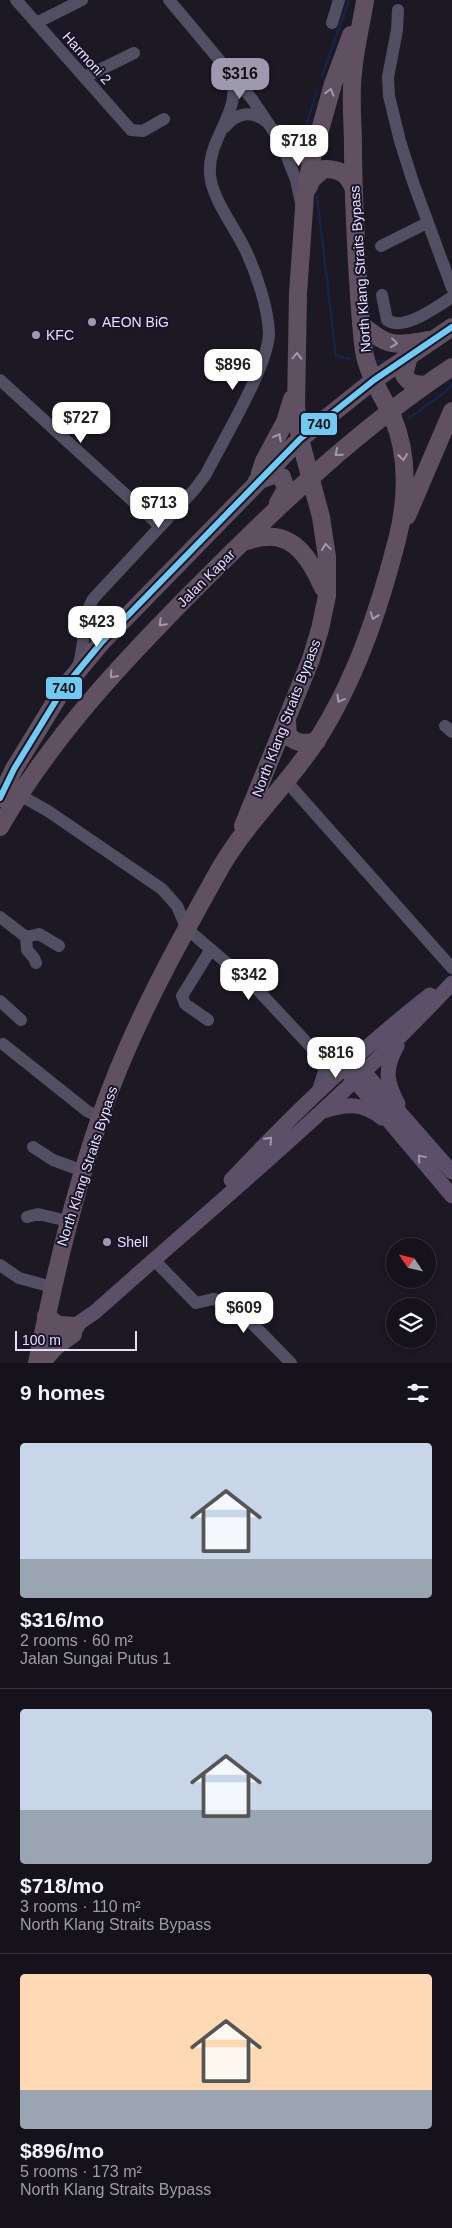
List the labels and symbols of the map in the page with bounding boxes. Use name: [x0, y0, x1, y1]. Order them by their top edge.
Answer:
street label: Harmoni 2: [59, 29, 115, 88]
pin: $316: [210, 58, 270, 100]
one-way arrow: [325, 88, 335, 96]
pin: $718: [269, 124, 329, 167]
street label: North Klang Straits Bypass: [346, 185, 374, 353]
place label: AEON BiG: [102, 314, 169, 330]
marker: AEON BiG: [86, 316, 98, 328]
place label: KFC: [46, 327, 74, 343]
marker: KFC: [30, 329, 42, 341]
one-way arrow: [391, 337, 399, 348]
pin: $896: [203, 348, 263, 391]
one-way arrow: [291, 352, 302, 360]
pin: $727: [51, 402, 111, 444]
line badge: 740: [300, 412, 338, 436]
text: 740: [307, 416, 331, 432]
one-way arrow: [272, 433, 282, 442]
one-way arrow: [335, 448, 344, 456]
one-way arrow: [397, 454, 408, 462]
pin: $713: [129, 486, 189, 529]
one-way arrow: [321, 543, 331, 551]
street label: Jalan Kapar: [174, 546, 238, 610]
pin: $423: [67, 606, 127, 648]
one-way arrow: [370, 611, 380, 619]
one-way arrow: [159, 617, 168, 626]
street label: North Klang Straits Bypass: [249, 637, 323, 799]
one-way arrow: [110, 670, 119, 679]
line badge: 740: [45, 676, 83, 700]
text: 740: [52, 680, 76, 696]
one-way arrow: [336, 694, 346, 703]
pin: $342: [219, 958, 279, 1001]
pin: $816: [306, 1036, 366, 1079]
street label: North Klang Straits Bypass: [54, 1084, 120, 1248]
one-way arrow: [263, 1137, 272, 1146]
one-way arrow: [417, 1155, 426, 1164]
place label: Shell: [117, 1234, 148, 1250]
marker: Shell: [101, 1236, 113, 1248]
north arrow: [386, 1238, 436, 1288]
pin: $609: [214, 1292, 274, 1334]
scale bar: [15, 1328, 138, 1351]

